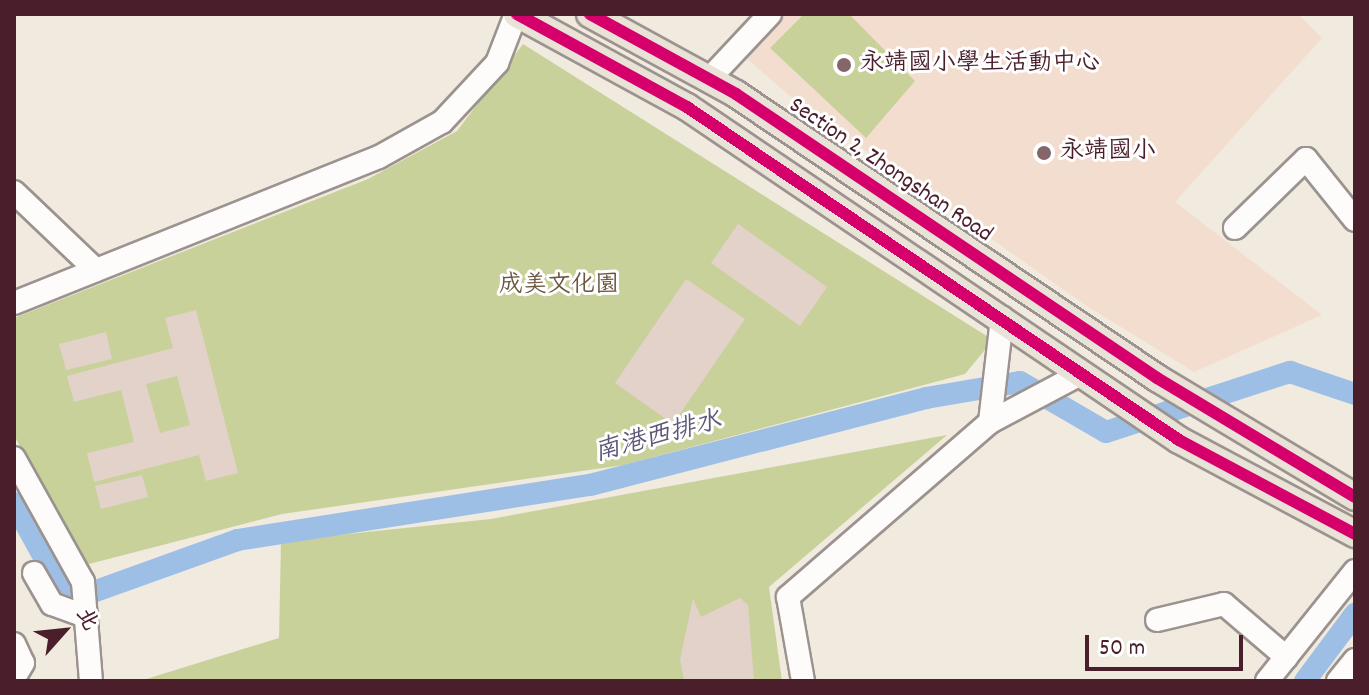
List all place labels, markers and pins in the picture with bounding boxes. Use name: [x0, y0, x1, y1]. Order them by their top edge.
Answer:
place label: 永靖國小學生活動中心: [860, 51, 1100, 79]
marker: 永靖國小學生活動中心: [835, 56, 853, 74]
place label: 永靖國小: [1060, 139, 1156, 167]
marker: 永靖國小: [1035, 144, 1053, 162]

